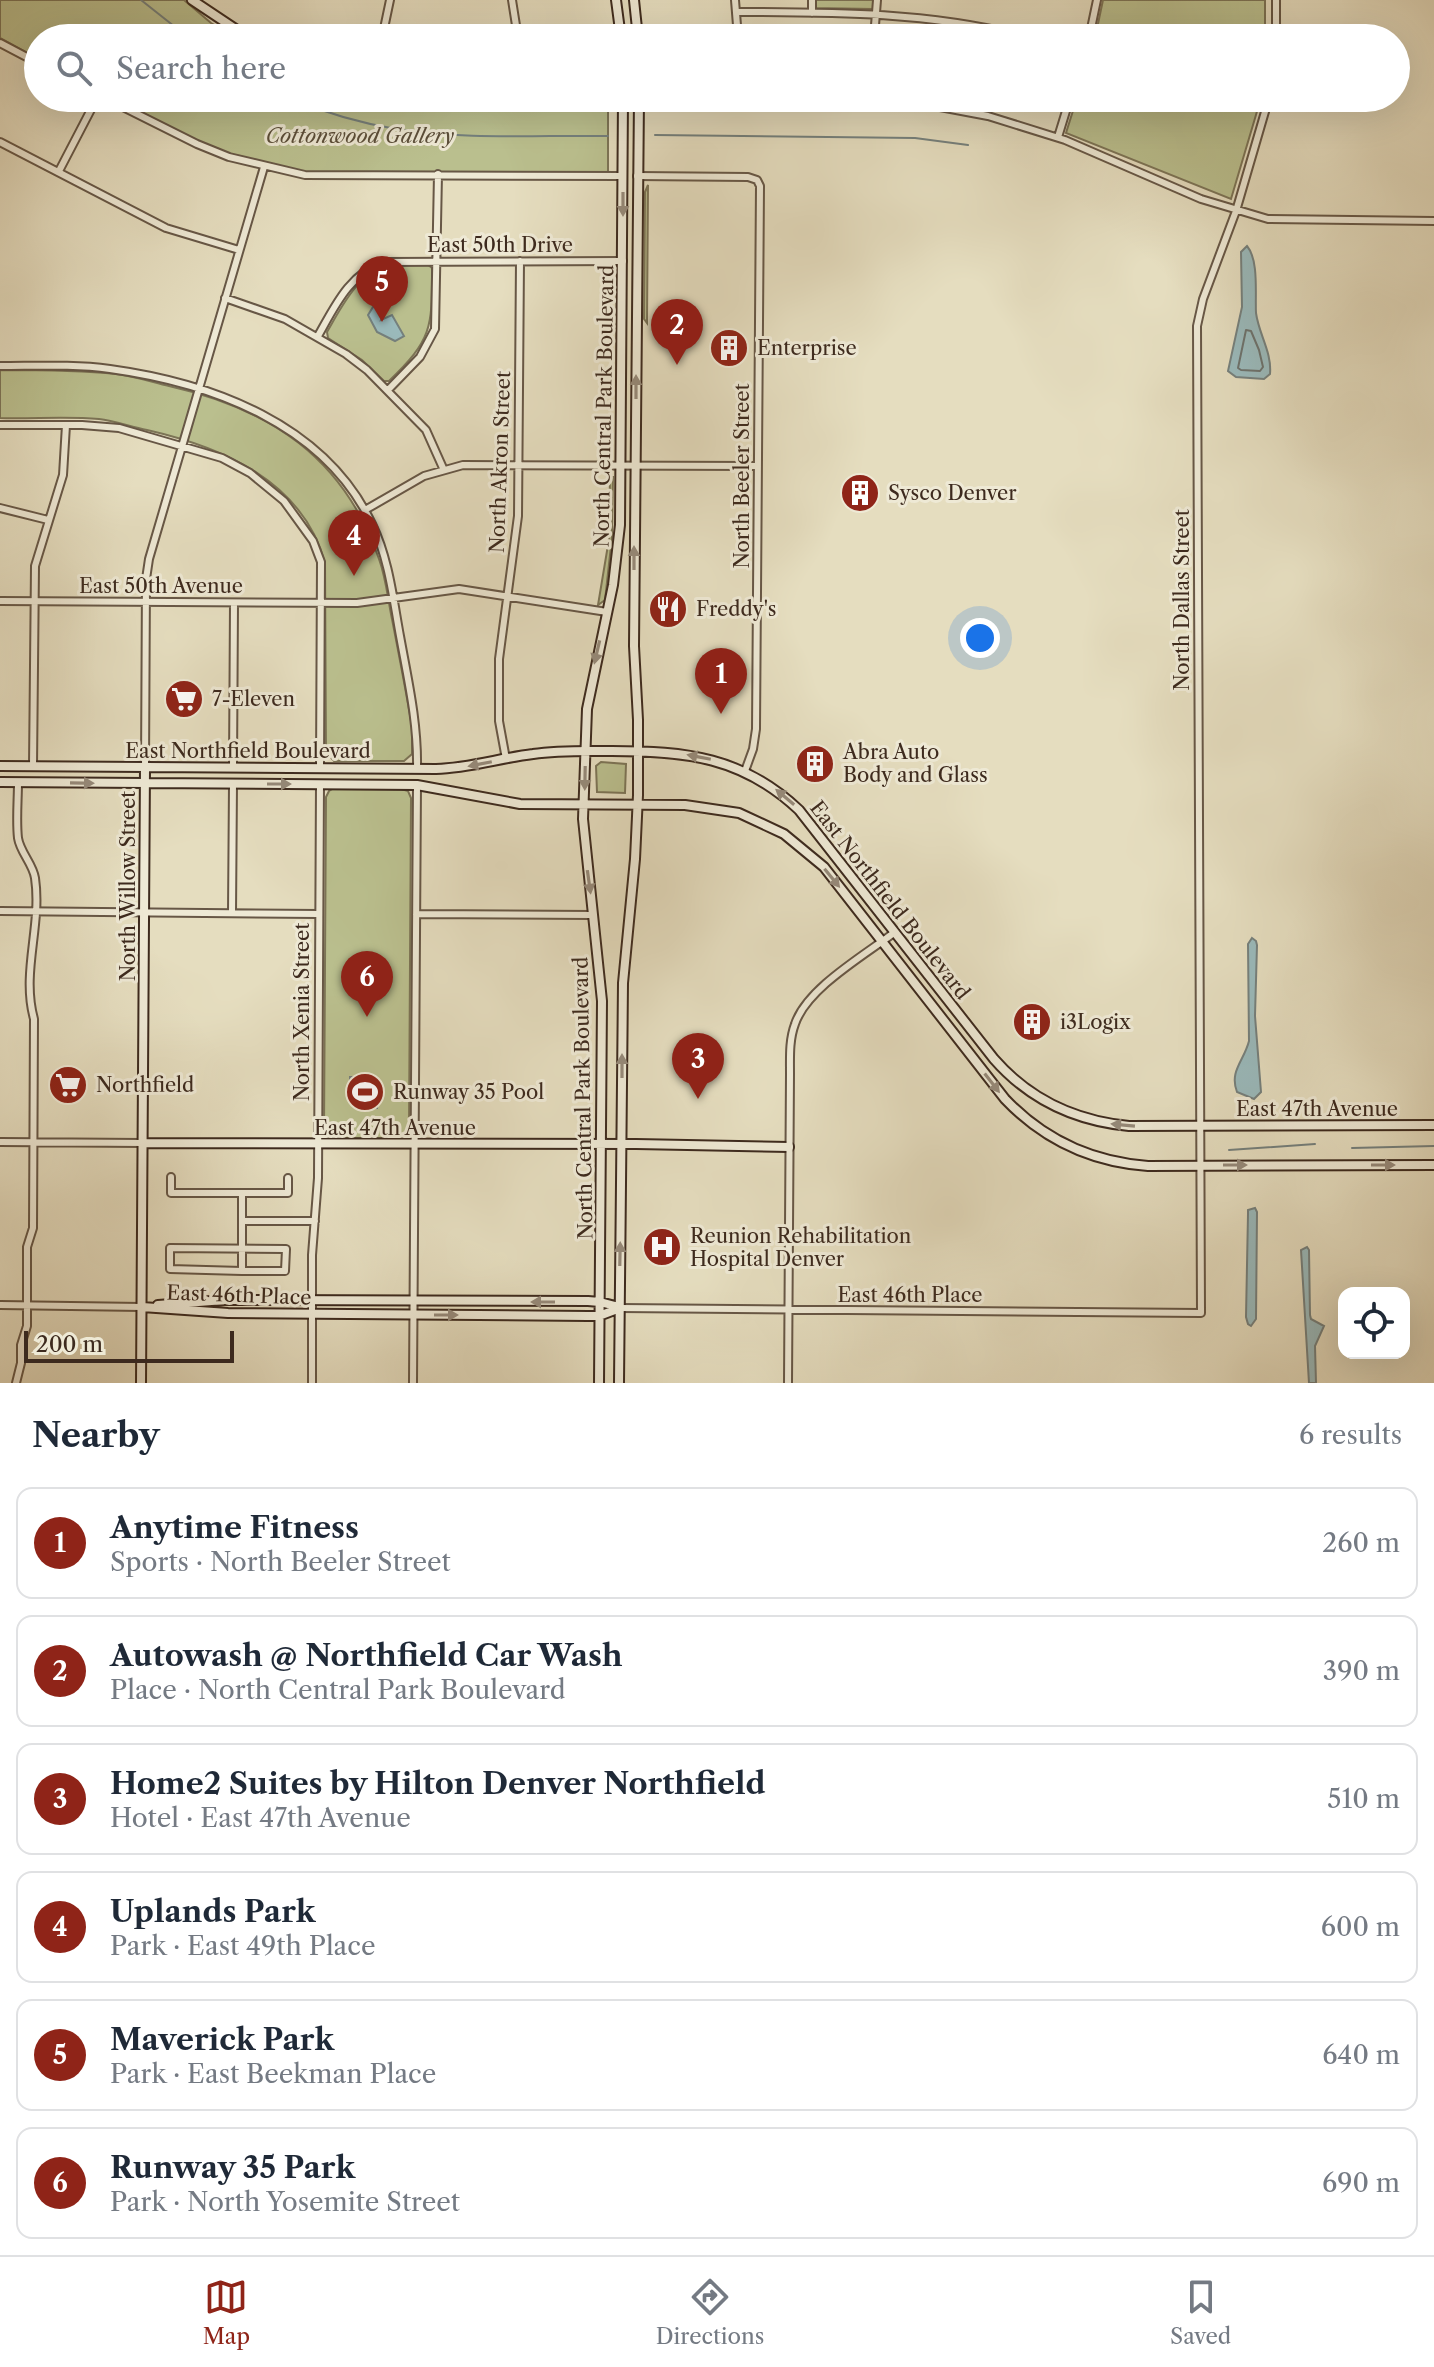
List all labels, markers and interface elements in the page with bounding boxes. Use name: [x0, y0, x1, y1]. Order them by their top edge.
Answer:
search box: [24, 24, 1410, 112]
icon: search: [52, 46, 96, 90]
text: Search here: [116, 50, 286, 87]
park label: Cottonwood Gallery: [266, 124, 454, 148]
one-way arrow: [617, 192, 629, 217]
street label: East 50th Drive: [427, 233, 573, 257]
pin: 5: [356, 256, 408, 322]
street label: North Central Park Boulevard: [590, 264, 618, 548]
pin: 2: [651, 299, 703, 365]
building icon: Enterprise: [708, 327, 750, 369]
place label: Enterprise: [757, 336, 857, 360]
street label: North Akron Street: [485, 371, 515, 553]
one-way arrow: [630, 374, 642, 399]
street label: North Beeler Street: [730, 383, 754, 569]
building icon: Sysco Denver: [839, 472, 881, 514]
place label: Sysco Denver: [888, 481, 1017, 505]
street label: North Dallas Street: [1170, 509, 1194, 691]
pin: 4: [328, 510, 380, 576]
one-way arrow: [628, 545, 641, 570]
street label: East 50th Avenue: [79, 574, 243, 598]
restaurant icon: Freddy's: [647, 588, 689, 630]
place label: Freddy's: [696, 597, 777, 621]
your location: [960, 618, 1000, 658]
one-way arrow: [591, 640, 603, 665]
pin: 1: [695, 648, 747, 714]
supermarket icon: 7-Eleven: [163, 678, 205, 720]
place label: 7-Eleven: [212, 687, 295, 711]
street label: East Northfield Boulevard: [125, 739, 371, 763]
place label: Abra Auto Body and Glass: [842, 740, 988, 787]
building icon: Abra Auto Body and Glass: [794, 743, 836, 785]
one-way arrow: [687, 750, 712, 762]
one-way arrow: [468, 758, 493, 771]
one-way arrow: [579, 766, 591, 791]
one-way arrow: [70, 777, 95, 789]
one-way arrow: [267, 778, 292, 790]
one-way arrow: [775, 789, 795, 806]
street label: North Willow Street: [116, 791, 140, 981]
street label: East Northfield Boulevard: [805, 796, 975, 1004]
one-way arrow: [824, 868, 840, 888]
one-way arrow: [583, 870, 596, 895]
street label: North Xenia Street: [290, 923, 314, 1101]
pin: 6: [341, 951, 393, 1017]
street label: North Central Park Boulevard: [569, 956, 597, 1240]
building icon: i3Logix: [1011, 1001, 1053, 1043]
place label: i3Logix: [1060, 1010, 1131, 1034]
pin: 3: [672, 1033, 724, 1099]
one-way arrow: [616, 1053, 628, 1078]
supermarket icon: Northfield: [47, 1064, 89, 1106]
sports icon: Runway 35 Pool: [344, 1071, 386, 1113]
place label: Northfield: [96, 1073, 194, 1097]
one-way arrow: [983, 1073, 1000, 1093]
place label: Runway 35 Pool: [393, 1080, 544, 1104]
street label: East 47th Avenue: [1236, 1097, 1398, 1121]
street label: East 47th Avenue: [314, 1116, 476, 1140]
one-way arrow: [1110, 1118, 1135, 1131]
one-way arrow: [1223, 1159, 1248, 1171]
one-way arrow: [1371, 1159, 1396, 1171]
place label: Reunion Rehabilitation Hospital Denver: [690, 1224, 912, 1271]
hospital icon: Reunion Rehabilitation Hospital Denver: [641, 1226, 683, 1268]
one-way arrow: [614, 1241, 626, 1266]
street label: East 46th Place: [166, 1280, 312, 1310]
street label: East 46th Place: [838, 1283, 982, 1307]
map controls: [1338, 1287, 1410, 1359]
button: locate: [1338, 1287, 1410, 1359]
one-way arrow: [530, 1296, 555, 1308]
one-way arrow: [434, 1309, 459, 1321]
scale bar: [24, 1327, 234, 1363]
text: 200 m: [36, 1331, 103, 1358]
text: Nearby: [32, 1414, 160, 1456]
text: 6 results: [1299, 1419, 1402, 1451]
text: Anytime Fitness: [110, 1509, 359, 1546]
text: 1: [54, 1527, 66, 1559]
text: 260 m: [1322, 1527, 1400, 1559]
text: Sports · North Beeler Street: [110, 1546, 451, 1578]
text: Autowash @ Northfield Car Wash: [110, 1637, 623, 1674]
text: 2: [52, 1655, 68, 1687]
text: 390 m: [1323, 1655, 1400, 1687]
text: Place · North Central Park Boulevard: [110, 1674, 566, 1706]
text: Home2 Suites by Hilton Denver Northfield: [110, 1765, 766, 1802]
text: 3: [53, 1783, 67, 1815]
text: 510 m: [1327, 1783, 1400, 1815]
text: Hotel · East 47th Avenue: [110, 1802, 411, 1834]
text: Uplands Park: [110, 1893, 316, 1930]
text: 4: [52, 1911, 68, 1943]
text: 600 m: [1321, 1911, 1400, 1943]
text: Park · East 49th Place: [110, 1930, 376, 1962]
text: Maverick Park: [110, 2021, 334, 2058]
text: 5: [53, 2039, 67, 2071]
text: 640 m: [1322, 2039, 1400, 2071]
text: Park · East Beekman Place: [110, 2058, 436, 2090]
text: Runway 35 Park: [110, 2149, 355, 2186]
text: 6: [52, 2167, 68, 2199]
text: 690 m: [1322, 2167, 1400, 2199]
text: Park · North Yosemite Street: [110, 2186, 460, 2218]
tab: Map: [203, 2275, 250, 2350]
tab: Directions: [656, 2275, 764, 2350]
tab: Saved: [1170, 2275, 1231, 2350]

